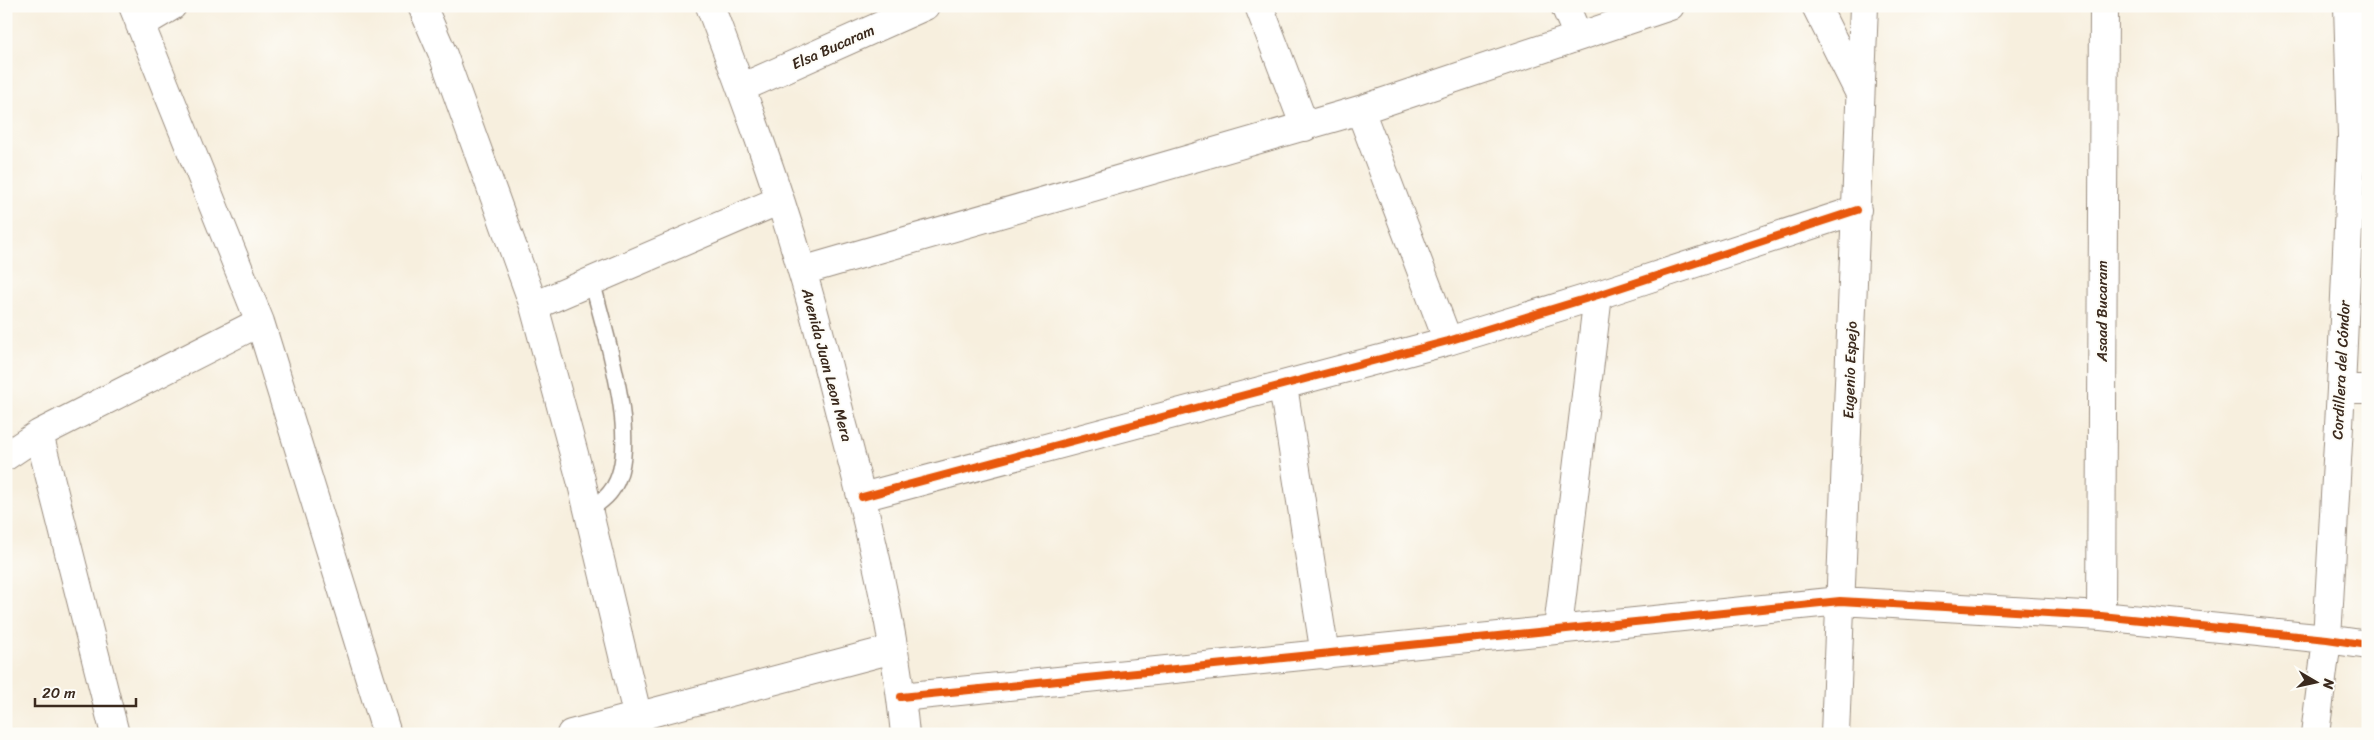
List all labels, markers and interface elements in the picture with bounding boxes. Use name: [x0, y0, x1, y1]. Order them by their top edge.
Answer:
street label: Elsa Bucaram: [787, 17, 879, 77]
street label: Asaad Bucaram: [2089, 260, 2115, 363]
street label: Avenida Juan Leon Mera: [794, 284, 860, 445]
street label: Cordillera del Cóndor: [2324, 299, 2358, 440]
street label: Eugenio Espejo: [1835, 320, 1865, 419]
north arrow: [2292, 658, 2342, 708]
scale bar: [35, 675, 136, 707]
text: N: [2315, 676, 2342, 691]
text: 20 m: [42, 680, 76, 706]

